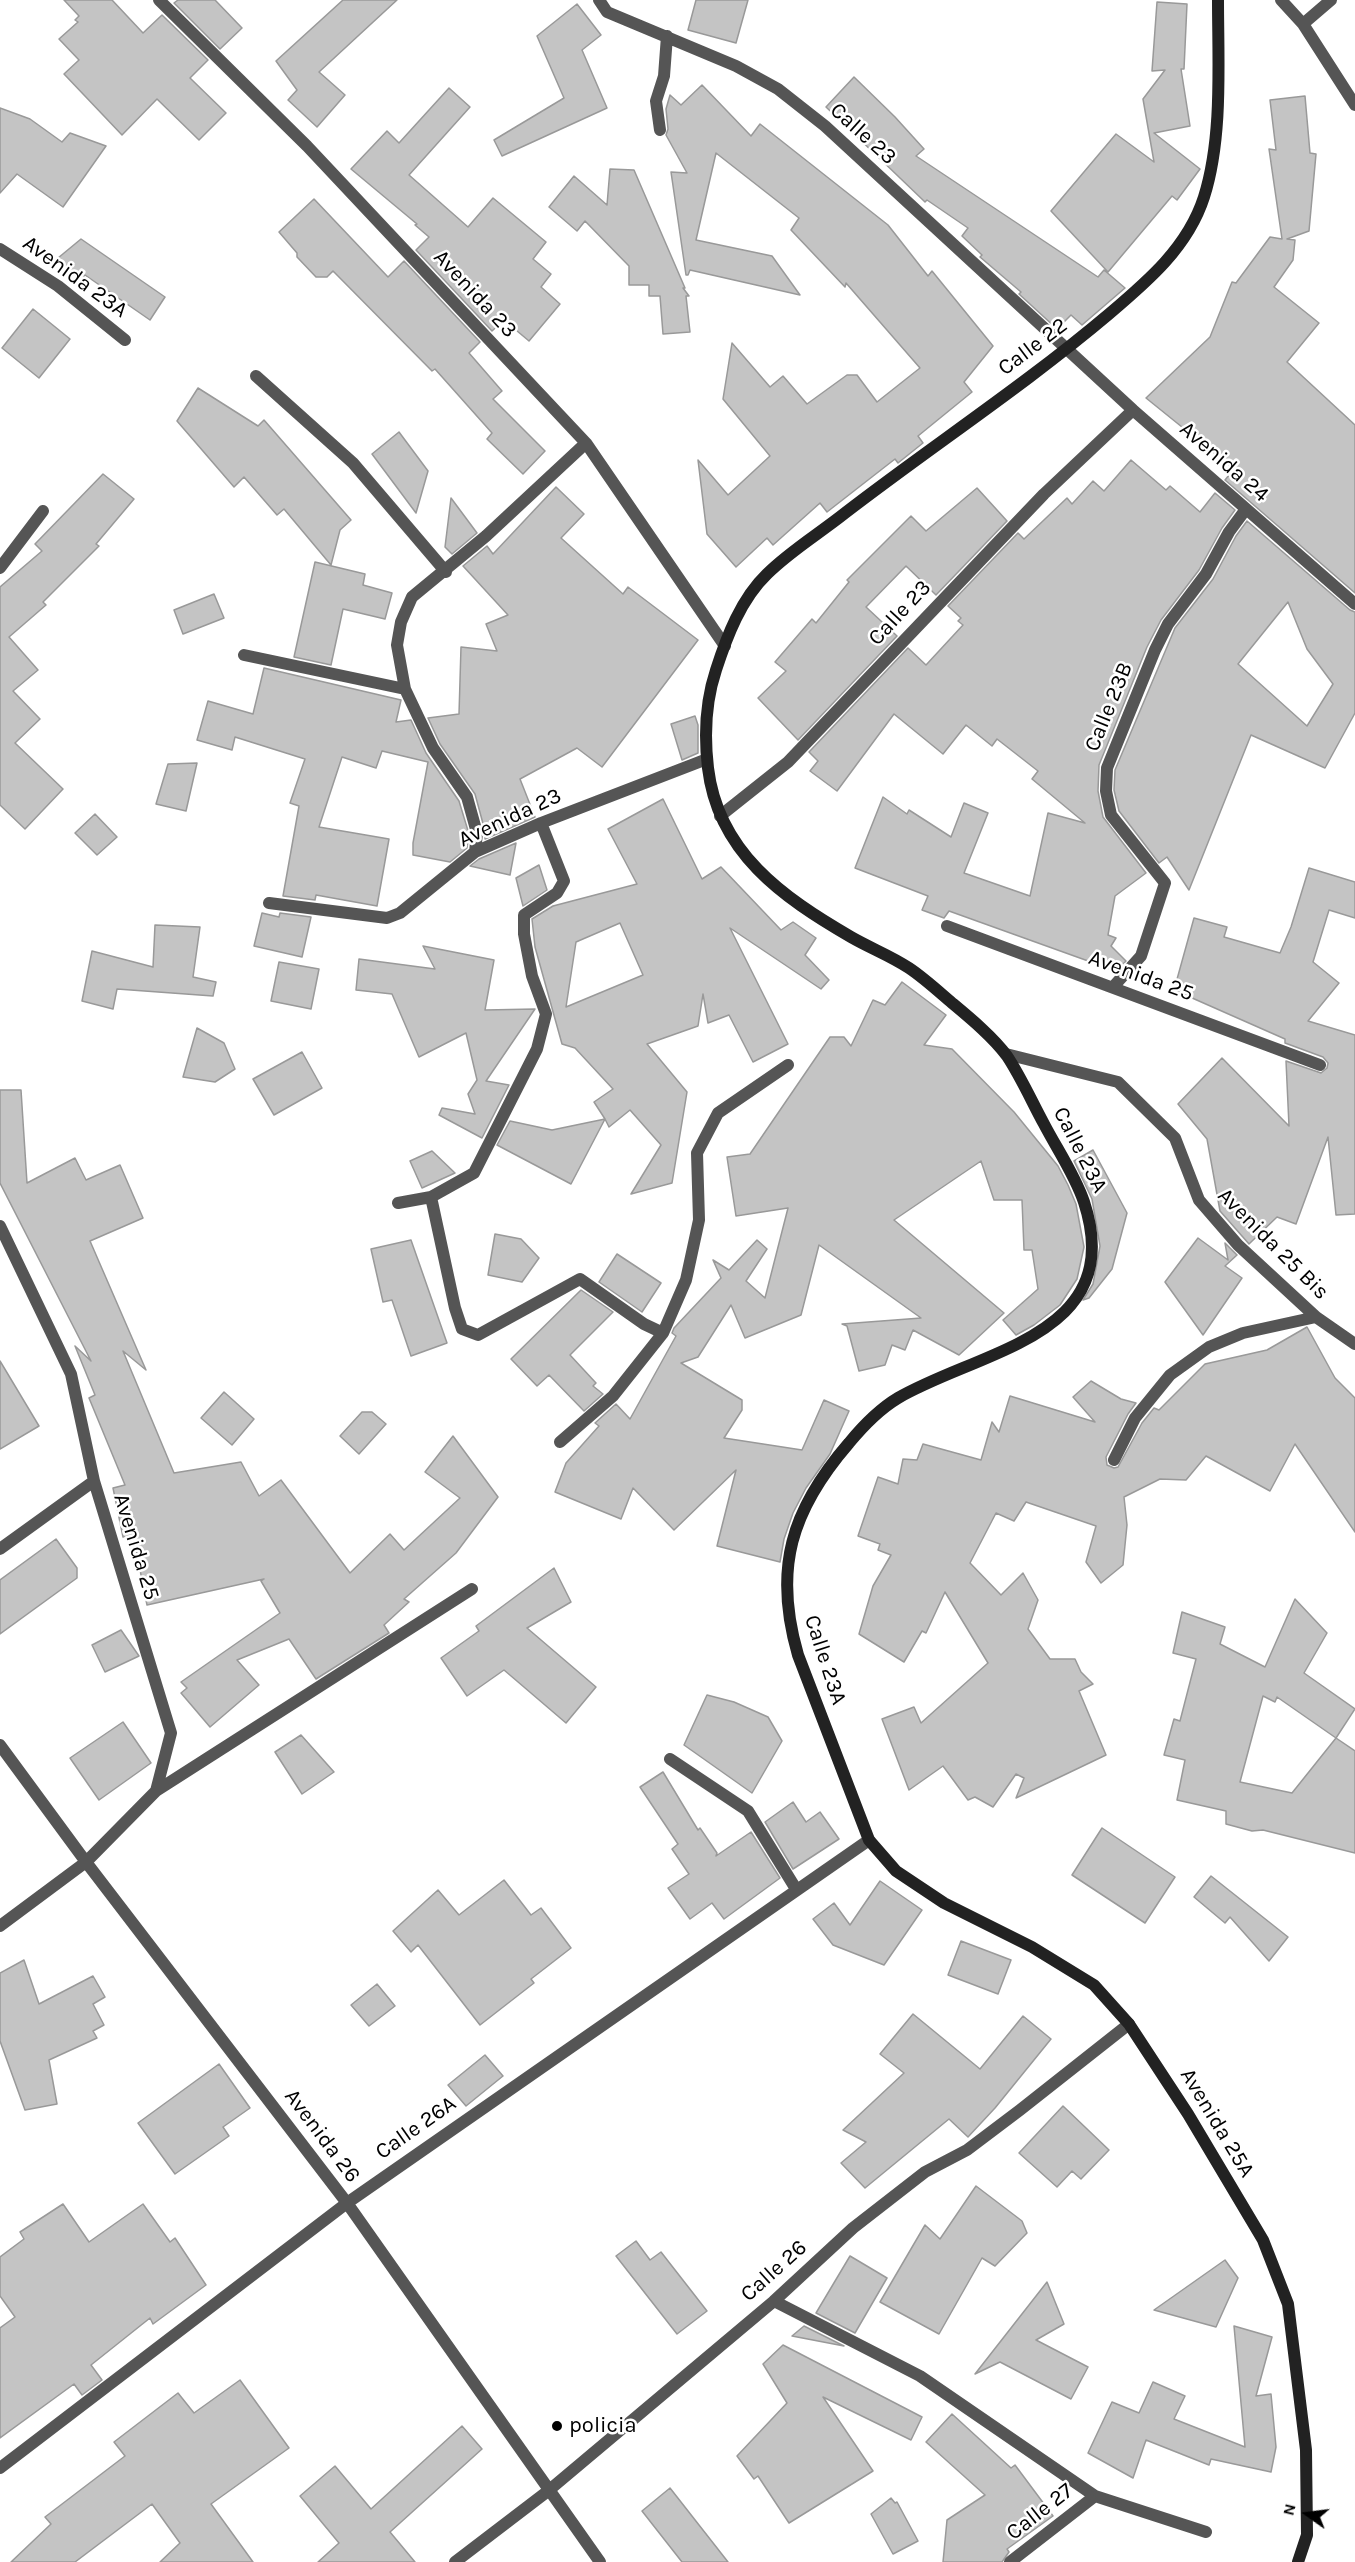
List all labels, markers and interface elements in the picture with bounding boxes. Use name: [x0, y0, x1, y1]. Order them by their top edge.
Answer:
street label: Calle 23: [824, 97, 902, 171]
street label: Avenida 23A: [17, 230, 133, 324]
street label: Avenida 23: [428, 245, 522, 343]
street label: Calle 22: [993, 312, 1073, 382]
street label: Avenida 24: [1174, 416, 1274, 508]
street label: Calle 23: [863, 575, 937, 651]
street label: Calle 23B: [1079, 659, 1139, 755]
street label: Avenida 23: [454, 783, 566, 853]
street label: Avenida 25: [1085, 945, 1197, 1007]
street label: Calle 23A: [1047, 1103, 1113, 1197]
street label: Avenida 25 Bis: [1212, 1183, 1334, 1305]
street label: Avenida 25: [107, 1491, 165, 1603]
street label: Calle 23A: [798, 1612, 852, 1708]
street label: Avenida 25A: [1174, 2064, 1260, 2182]
street label: Avenida 26: [278, 2084, 366, 2188]
street label: Calle 26A: [371, 2091, 461, 2165]
street label: Calle 26: [736, 2234, 812, 2308]
place label: policia: [569, 2413, 637, 2439]
marker: policia: [550, 2419, 564, 2433]
street label: Calle 27: [1001, 2478, 1079, 2546]
north arrow: [1277, 2484, 1337, 2544]
text: N: [1278, 2502, 1300, 2517]

